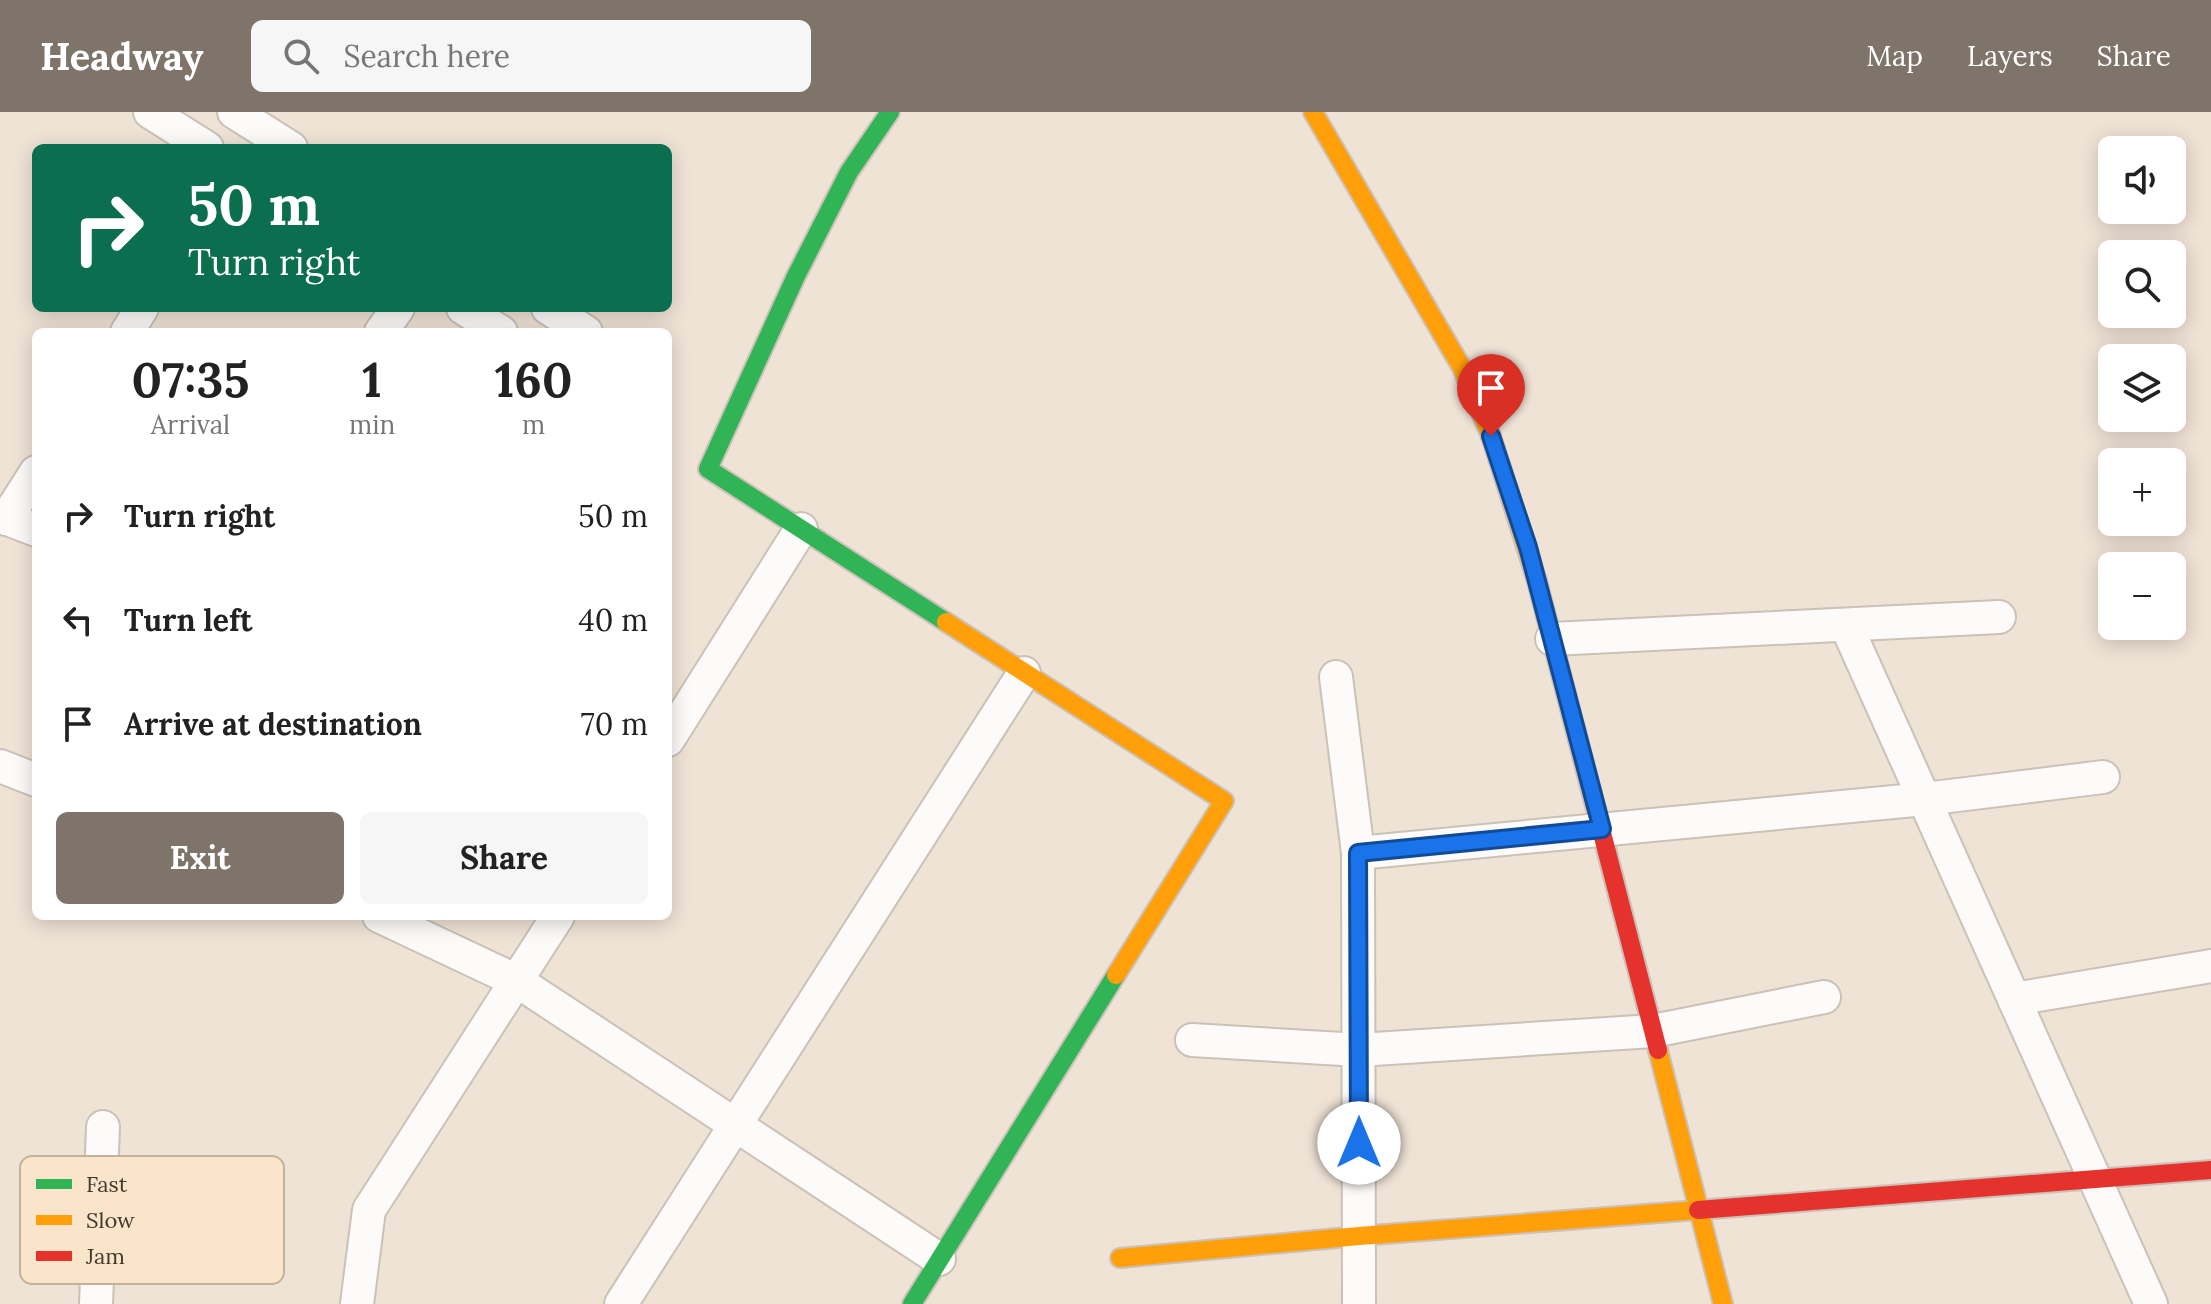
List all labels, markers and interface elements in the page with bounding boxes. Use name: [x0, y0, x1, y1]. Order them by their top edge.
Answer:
search box: [251, 20, 811, 92]
text: Headway: [40, 32, 203, 80]
icon: search: [279, 34, 323, 78]
text: Search here: [343, 37, 510, 75]
text: Map: [1866, 38, 1923, 74]
text: Layers: [1967, 38, 2053, 74]
text: Share: [2097, 38, 2171, 74]
map controls: [2098, 136, 2186, 640]
button: sound: [2098, 136, 2186, 224]
text: 50 m: [188, 169, 320, 240]
icon: right: [56, 176, 160, 280]
text: Turn right: [188, 239, 361, 285]
button: search: [2098, 240, 2186, 328]
button: layers: [2098, 344, 2186, 432]
text: 07:35: [132, 349, 249, 410]
text: 1: [362, 349, 382, 410]
text: 160: [495, 349, 572, 410]
pin: [1457, 354, 1525, 436]
icon: arrive: [1469, 366, 1513, 410]
text: Arrival: [151, 408, 230, 441]
text: min: [349, 408, 395, 441]
text: m: [522, 408, 545, 441]
button: +: [2098, 448, 2186, 536]
icon: right: [56, 494, 100, 538]
text: Turn right: [124, 497, 275, 535]
text: 50 m: [578, 497, 648, 535]
button: −: [2098, 552, 2186, 640]
icon: left: [56, 598, 100, 642]
text: Turn left: [124, 601, 252, 639]
text: 40 m: [578, 601, 648, 639]
icon: arrive: [56, 702, 100, 746]
text: Arrive at destination: [124, 705, 422, 743]
text: 70 m: [581, 705, 648, 743]
button: Exit: [56, 812, 344, 904]
button: Share: [360, 812, 648, 904]
position arrow: [1317, 1101, 1401, 1185]
legend: [20, 1156, 284, 1284]
text: Fast: [86, 1170, 128, 1198]
text: Slow: [86, 1206, 135, 1234]
text: Jam: [85, 1242, 125, 1270]

